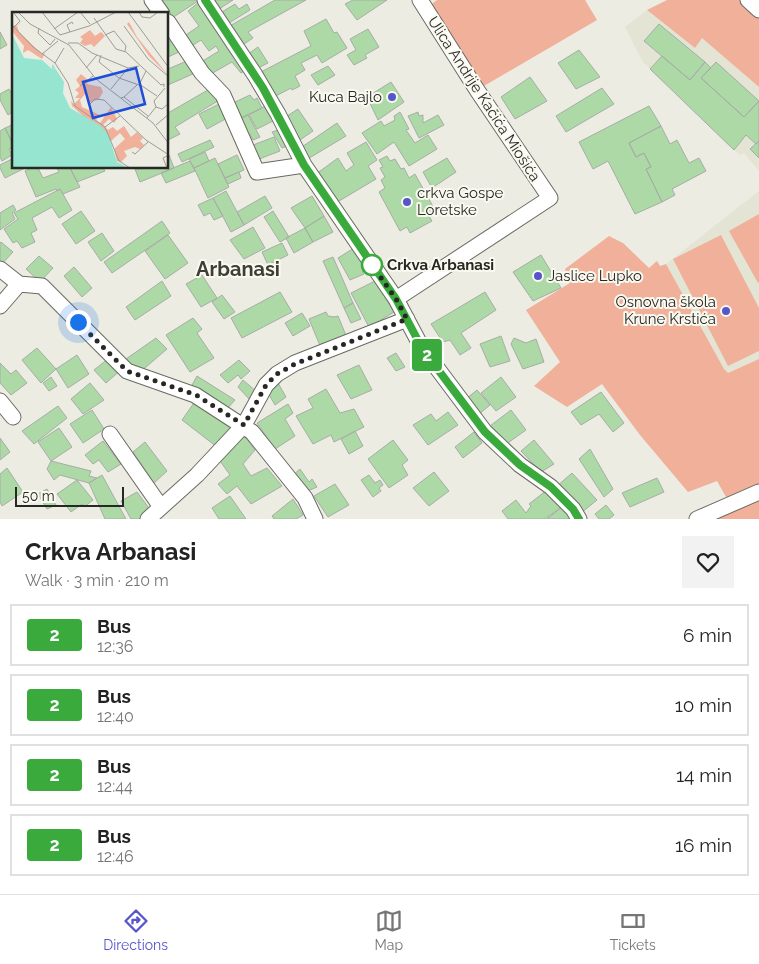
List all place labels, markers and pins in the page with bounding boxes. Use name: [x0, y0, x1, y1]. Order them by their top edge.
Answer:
place label: Kuca Bajlo: [309, 88, 382, 106]
marker: Kuca Bajlo: [386, 91, 398, 103]
place label: crkva Gospe Loretske: [417, 184, 503, 219]
marker: crkva Gospe Loretske: [401, 196, 413, 208]
marker: Crkva Arbanasi: [361, 254, 383, 276]
place label: Crkva Arbanasi: [387, 256, 494, 274]
place label: Jaslice Lupko: [548, 267, 642, 285]
marker: Jaslice Lupko: [532, 270, 544, 282]
place label: Osnovna škola Krune Krstića: [615, 293, 716, 328]
marker: Osnovna škola Krune Krstića: [720, 305, 732, 317]

